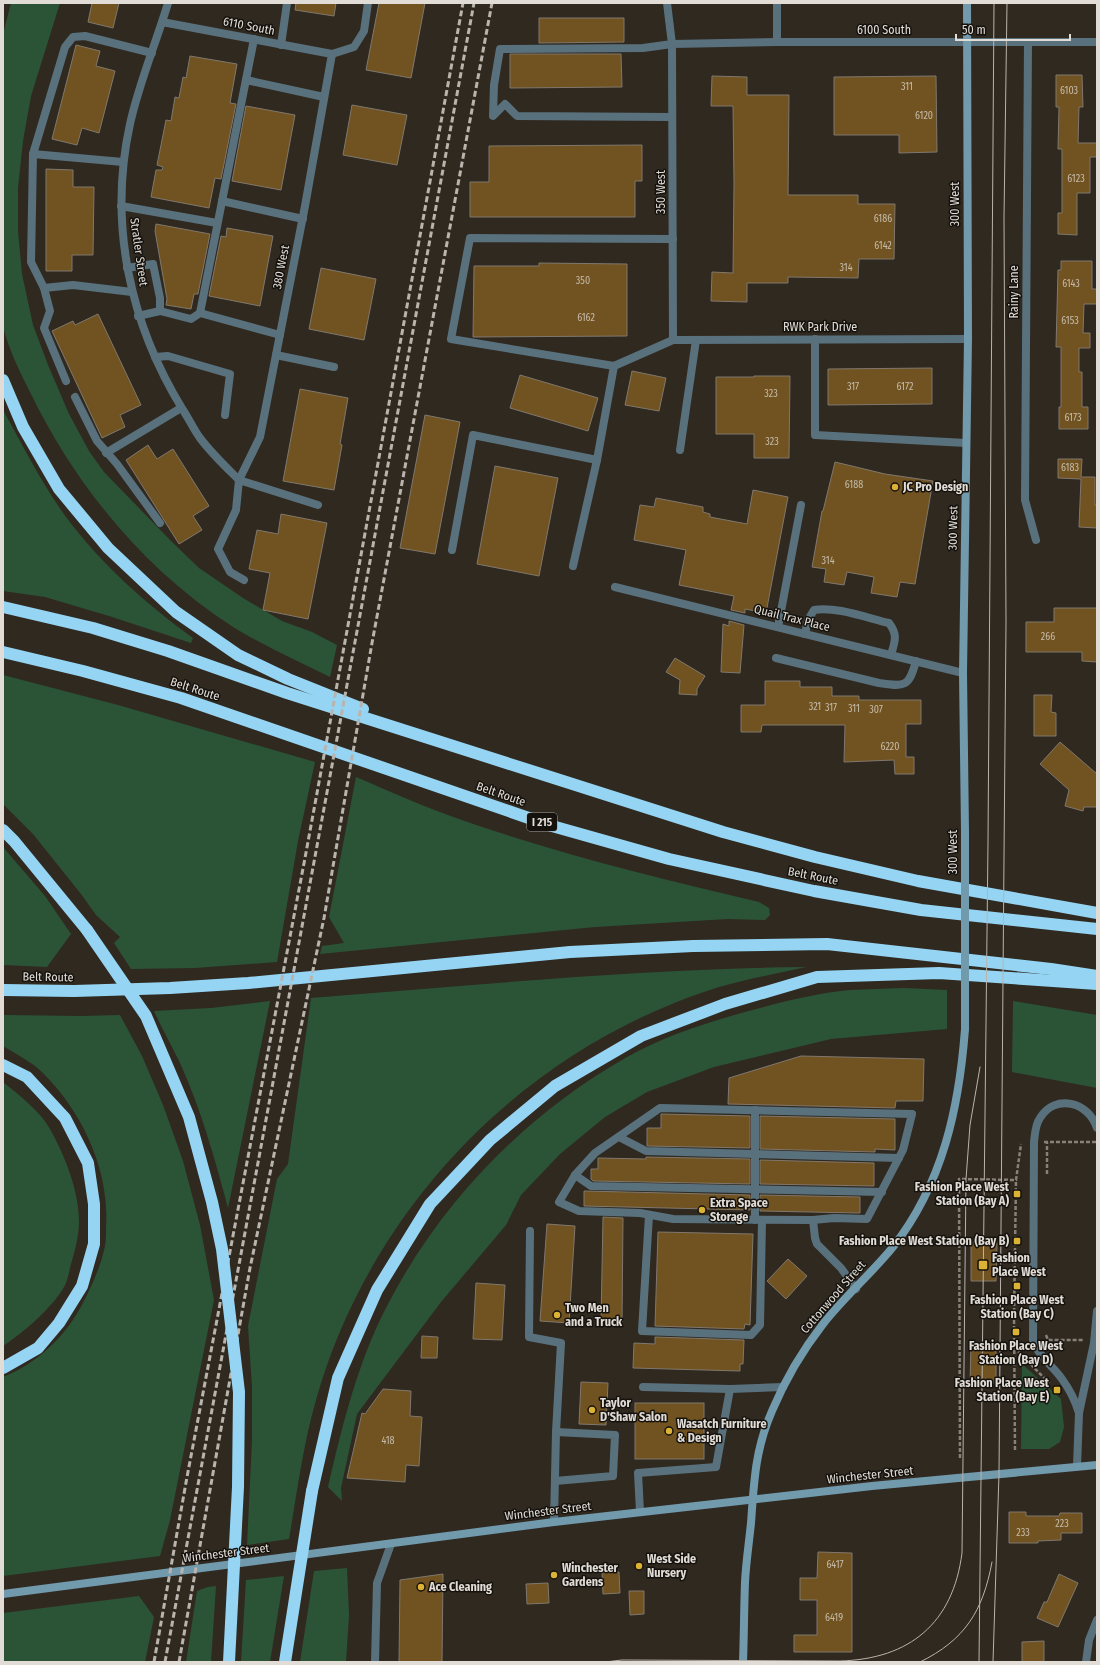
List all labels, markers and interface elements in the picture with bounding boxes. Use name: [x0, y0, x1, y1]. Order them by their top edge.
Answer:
street label: 6110 South: [222, 14, 276, 38]
scale bar: [956, 16, 1070, 42]
street label: 6100 South: [857, 23, 911, 37]
text: 50 m: [962, 23, 986, 37]
house number: 311: [901, 81, 913, 93]
house number: 6103: [1060, 85, 1079, 97]
house number: 6120: [915, 110, 933, 122]
street label: 350 West: [654, 170, 668, 214]
house number: 6123: [1067, 173, 1085, 185]
street label: 300 West: [948, 182, 962, 226]
house number: 6186: [874, 213, 892, 225]
street label: Stratler Street: [127, 217, 151, 287]
house number: 6142: [874, 240, 892, 252]
street label: 380 West: [270, 244, 292, 290]
house number: 314: [839, 262, 853, 274]
street label: Rainy Lane: [1007, 265, 1021, 319]
house number: 350: [576, 275, 590, 287]
house number: 6143: [1062, 278, 1080, 290]
house number: 6162: [577, 312, 595, 324]
house number: 6153: [1061, 315, 1079, 327]
street label: RWK Park Drive: [783, 320, 857, 334]
house number: 317: [847, 381, 859, 393]
house number: 6172: [897, 381, 914, 393]
house number: 323: [764, 388, 778, 400]
house number: 6173: [1065, 412, 1082, 424]
house number: 323: [765, 436, 779, 448]
house number: 6183: [1061, 462, 1079, 474]
house number: 6188: [845, 479, 863, 491]
place label: JC Pro Design: [902, 480, 968, 494]
marker: JC Pro Design: [890, 482, 900, 492]
street label: 300 West: [946, 506, 960, 550]
house number: 314: [821, 555, 835, 567]
street label: Quail Trax Place: [753, 602, 831, 634]
house number: 266: [1041, 631, 1055, 643]
street label: Belt Route: [169, 674, 221, 704]
house number: 321: [809, 701, 821, 713]
house number: 317: [825, 702, 837, 714]
house number: 311: [848, 703, 860, 715]
house number: 307: [869, 704, 883, 716]
house number: 6220: [881, 741, 899, 753]
street label: Belt Route: [475, 779, 527, 809]
road number: I 215: [527, 813, 557, 831]
street label: 300 West: [946, 830, 960, 874]
street label: Belt Route: [787, 864, 839, 888]
street label: Belt Route: [22, 970, 74, 984]
place label: Fashion Place West Station (Bay A): [915, 1180, 1010, 1208]
marker: Fashion Place West Station (Bay A): [1012, 1189, 1022, 1199]
place label: Extra Space Storage: [710, 1196, 768, 1224]
marker: Extra Space Storage: [697, 1205, 707, 1215]
place label: Fashion Place West Station (Bay B): [839, 1234, 1009, 1248]
marker: Fashion Place West Station (Bay B): [1012, 1236, 1022, 1246]
place label: Fashion Place West: [992, 1251, 1047, 1279]
street label: Cottonwood Street: [798, 1258, 868, 1336]
marker: Fashion Place West: [977, 1259, 989, 1271]
marker: Fashion Place West Station (Bay C): [1012, 1281, 1022, 1291]
place label: Fashion Place West Station (Bay C): [970, 1293, 1065, 1321]
place label: Two Men and a Truck: [565, 1301, 623, 1329]
marker: Two Men and a Truck: [552, 1310, 562, 1320]
marker: Fashion Place West Station (Bay D): [1011, 1327, 1021, 1337]
place label: Fashion Place West Station (Bay D): [969, 1339, 1064, 1367]
place label: Fashion Place West Station (Bay E): [955, 1376, 1050, 1404]
marker: Fashion Place West Station (Bay E): [1052, 1385, 1062, 1395]
place label: Taylor D'Shaw Salon: [600, 1396, 667, 1424]
marker: Taylor D'Shaw Salon: [587, 1405, 597, 1415]
place label: Wasatch Furniture & Design: [677, 1417, 766, 1445]
marker: Wasatch Furniture & Design: [664, 1426, 674, 1436]
house number: 418: [381, 1435, 395, 1447]
street label: Winchester Street: [826, 1463, 914, 1487]
street label: Winchester Street: [504, 1499, 592, 1523]
house number: 223: [1055, 1518, 1069, 1530]
house number: 233: [1016, 1527, 1030, 1539]
street label: Winchester Street: [182, 1541, 270, 1565]
place label: West Side Nursery: [647, 1552, 696, 1580]
house number: 6417: [826, 1559, 844, 1571]
place label: Winchester Gardens: [562, 1561, 619, 1589]
marker: West Side Nursery: [634, 1561, 644, 1571]
marker: Winchester Gardens: [549, 1570, 559, 1580]
place label: Ace Cleaning: [428, 1580, 492, 1594]
marker: Ace Cleaning: [416, 1582, 426, 1592]
house number: 6419: [825, 1612, 843, 1624]

